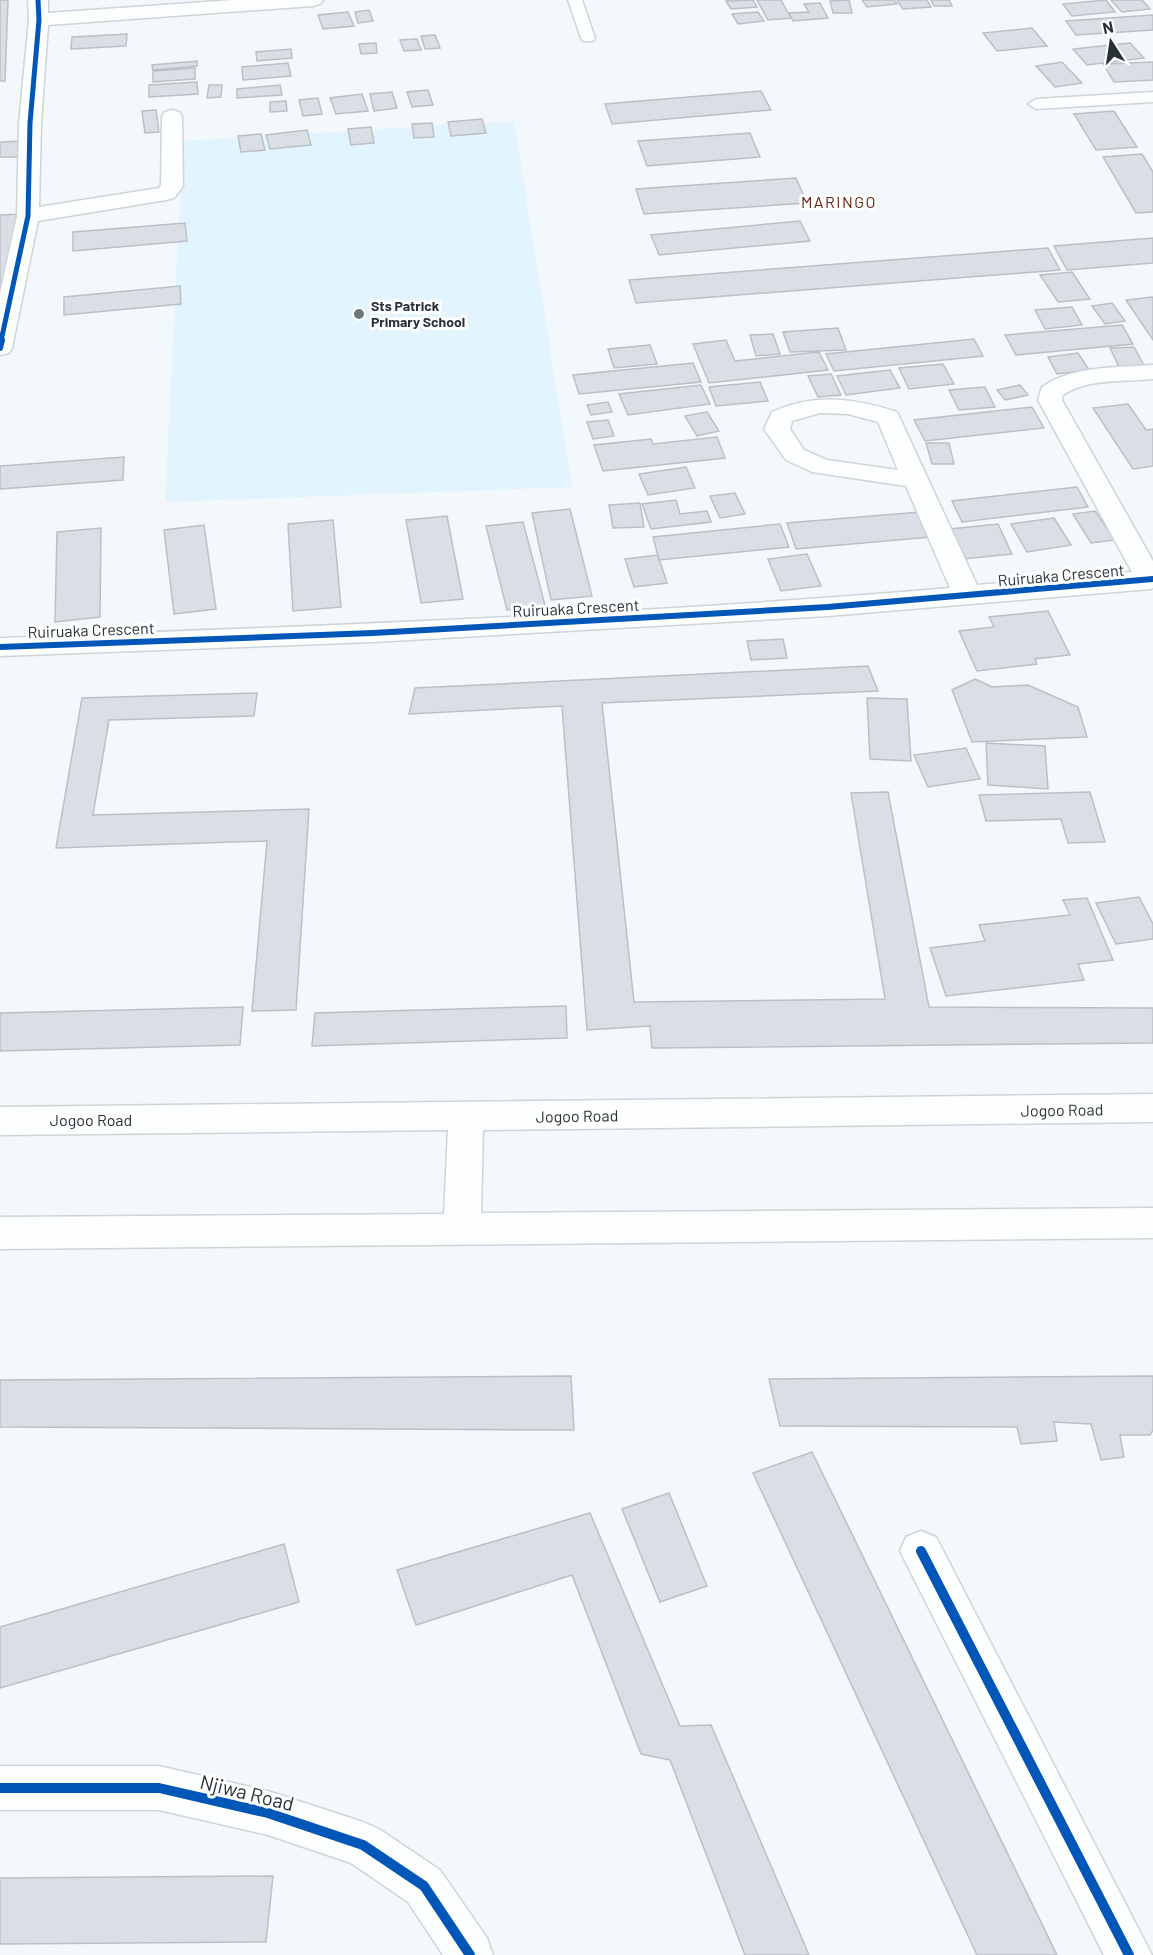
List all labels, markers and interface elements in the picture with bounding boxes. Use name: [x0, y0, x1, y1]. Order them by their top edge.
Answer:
north arrow: [1081, 12, 1141, 72]
text: N: [1101, 16, 1115, 37]
district label: MARINGO: [801, 192, 877, 211]
place label: Sts Patrick Primary School: [371, 297, 465, 330]
marker: Sts Patrick Primary School: [352, 307, 366, 321]
street label: Ruiruaka Crescent: [997, 560, 1125, 590]
street label: Ruiruaka Crescent: [512, 595, 640, 620]
street label: Ruiruaka Crescent: [27, 618, 155, 641]
street label: Jogoo Road: [1021, 1099, 1103, 1120]
street label: Jogoo Road: [536, 1105, 618, 1126]
street label: Jogoo Road: [50, 1110, 132, 1129]
street label: Njiwa Road: [198, 1769, 297, 1815]

